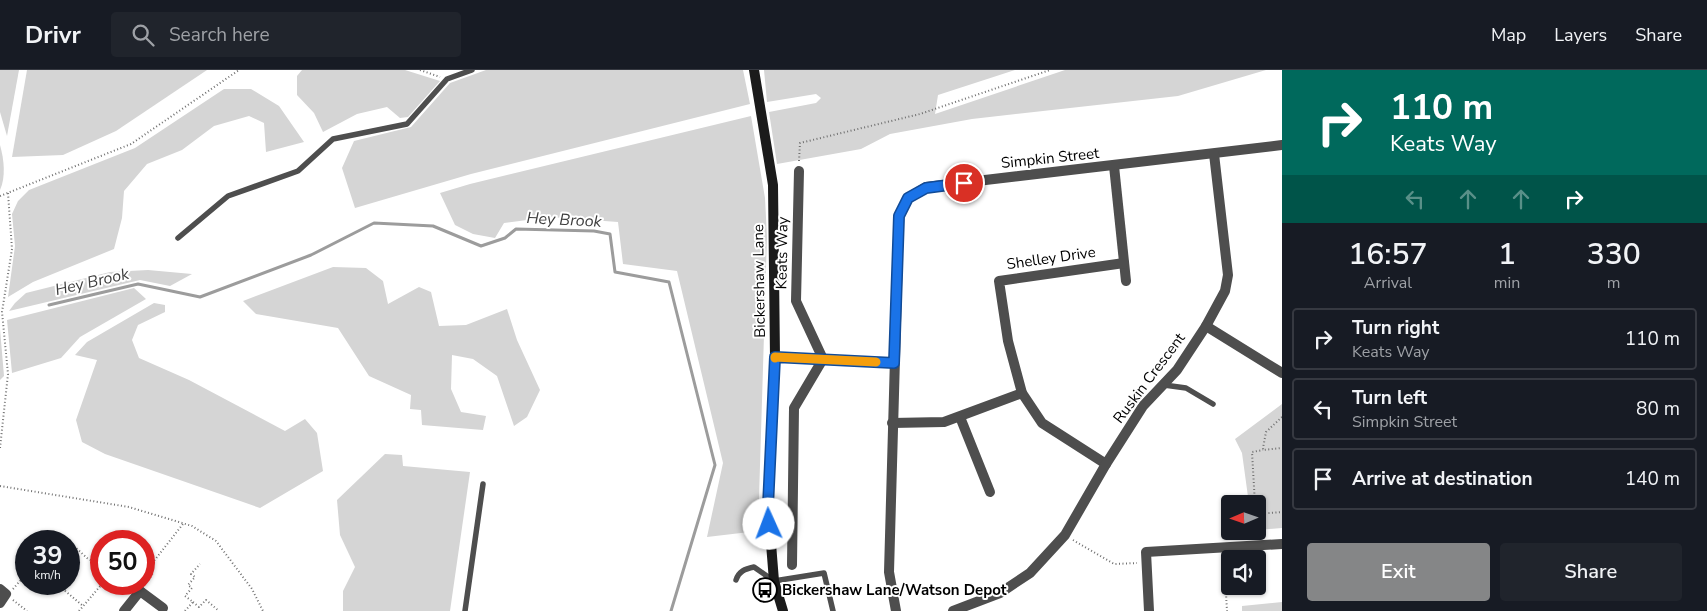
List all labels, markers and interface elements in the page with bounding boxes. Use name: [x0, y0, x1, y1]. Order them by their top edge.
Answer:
search box: [111, 12, 461, 57]
text: Drivr: [25, 19, 81, 51]
icon: search: [129, 21, 157, 49]
text: Search here: [169, 22, 270, 48]
text: Map: [1491, 23, 1526, 47]
text: Layers: [1554, 23, 1607, 47]
text: Share: [1635, 23, 1682, 47]
text: 110 m: [1390, 84, 1493, 131]
icon: right: [1307, 90, 1372, 155]
text: Keats Way: [1390, 129, 1497, 159]
street label: Simpkin Street: [1000, 143, 1101, 173]
pin: [943, 162, 985, 204]
icon: arrive: [950, 169, 978, 197]
icon: left: [1401, 185, 1429, 213]
icon: ahead: [1454, 185, 1482, 213]
icon: ahead: [1507, 185, 1535, 213]
icon: right: [1560, 185, 1588, 213]
water label: Hey Brook: [526, 207, 603, 233]
street label: Keats Way: [771, 216, 793, 290]
street label: Bickershaw Lane: [748, 224, 770, 338]
text: 16:57: [1348, 234, 1427, 275]
text: 1: [1498, 234, 1516, 275]
text: 330: [1587, 234, 1641, 275]
street label: Shelley Drive: [1005, 242, 1097, 274]
water label: Hey Brook: [53, 263, 132, 301]
text: Arrival: [1364, 272, 1412, 294]
text: min: [1494, 272, 1520, 294]
text: m: [1607, 272, 1621, 294]
text: Turn right: [1352, 315, 1439, 341]
icon: right: [1309, 325, 1337, 353]
text: 110 m: [1625, 326, 1680, 352]
street label: Ruskin Crescent: [1108, 328, 1190, 427]
text: Keats Way: [1352, 341, 1430, 363]
text: Turn left: [1352, 385, 1427, 411]
icon: left: [1309, 395, 1337, 423]
text: 80 m: [1636, 396, 1680, 422]
text: Simpkin Street: [1352, 411, 1457, 433]
icon: arrive: [1309, 465, 1337, 493]
text: Arrive at destination: [1352, 466, 1533, 492]
text: 140 m: [1625, 466, 1680, 492]
north arrow: [1221, 495, 1266, 540]
map controls: [1221, 495, 1266, 595]
position arrow: [742, 497, 794, 549]
speed limit sign: 50: [90, 530, 155, 595]
text: 39: [32, 539, 63, 573]
button: Exit: [1307, 543, 1490, 601]
button: Share: [1500, 543, 1682, 601]
button: sound: [1221, 550, 1266, 595]
text: km/h: [34, 567, 61, 583]
bus stop icon: Bickershaw Lane/Watson Depot: [752, 577, 778, 603]
place label: Bickershaw Lane/Watson Depot: [782, 580, 1007, 600]

